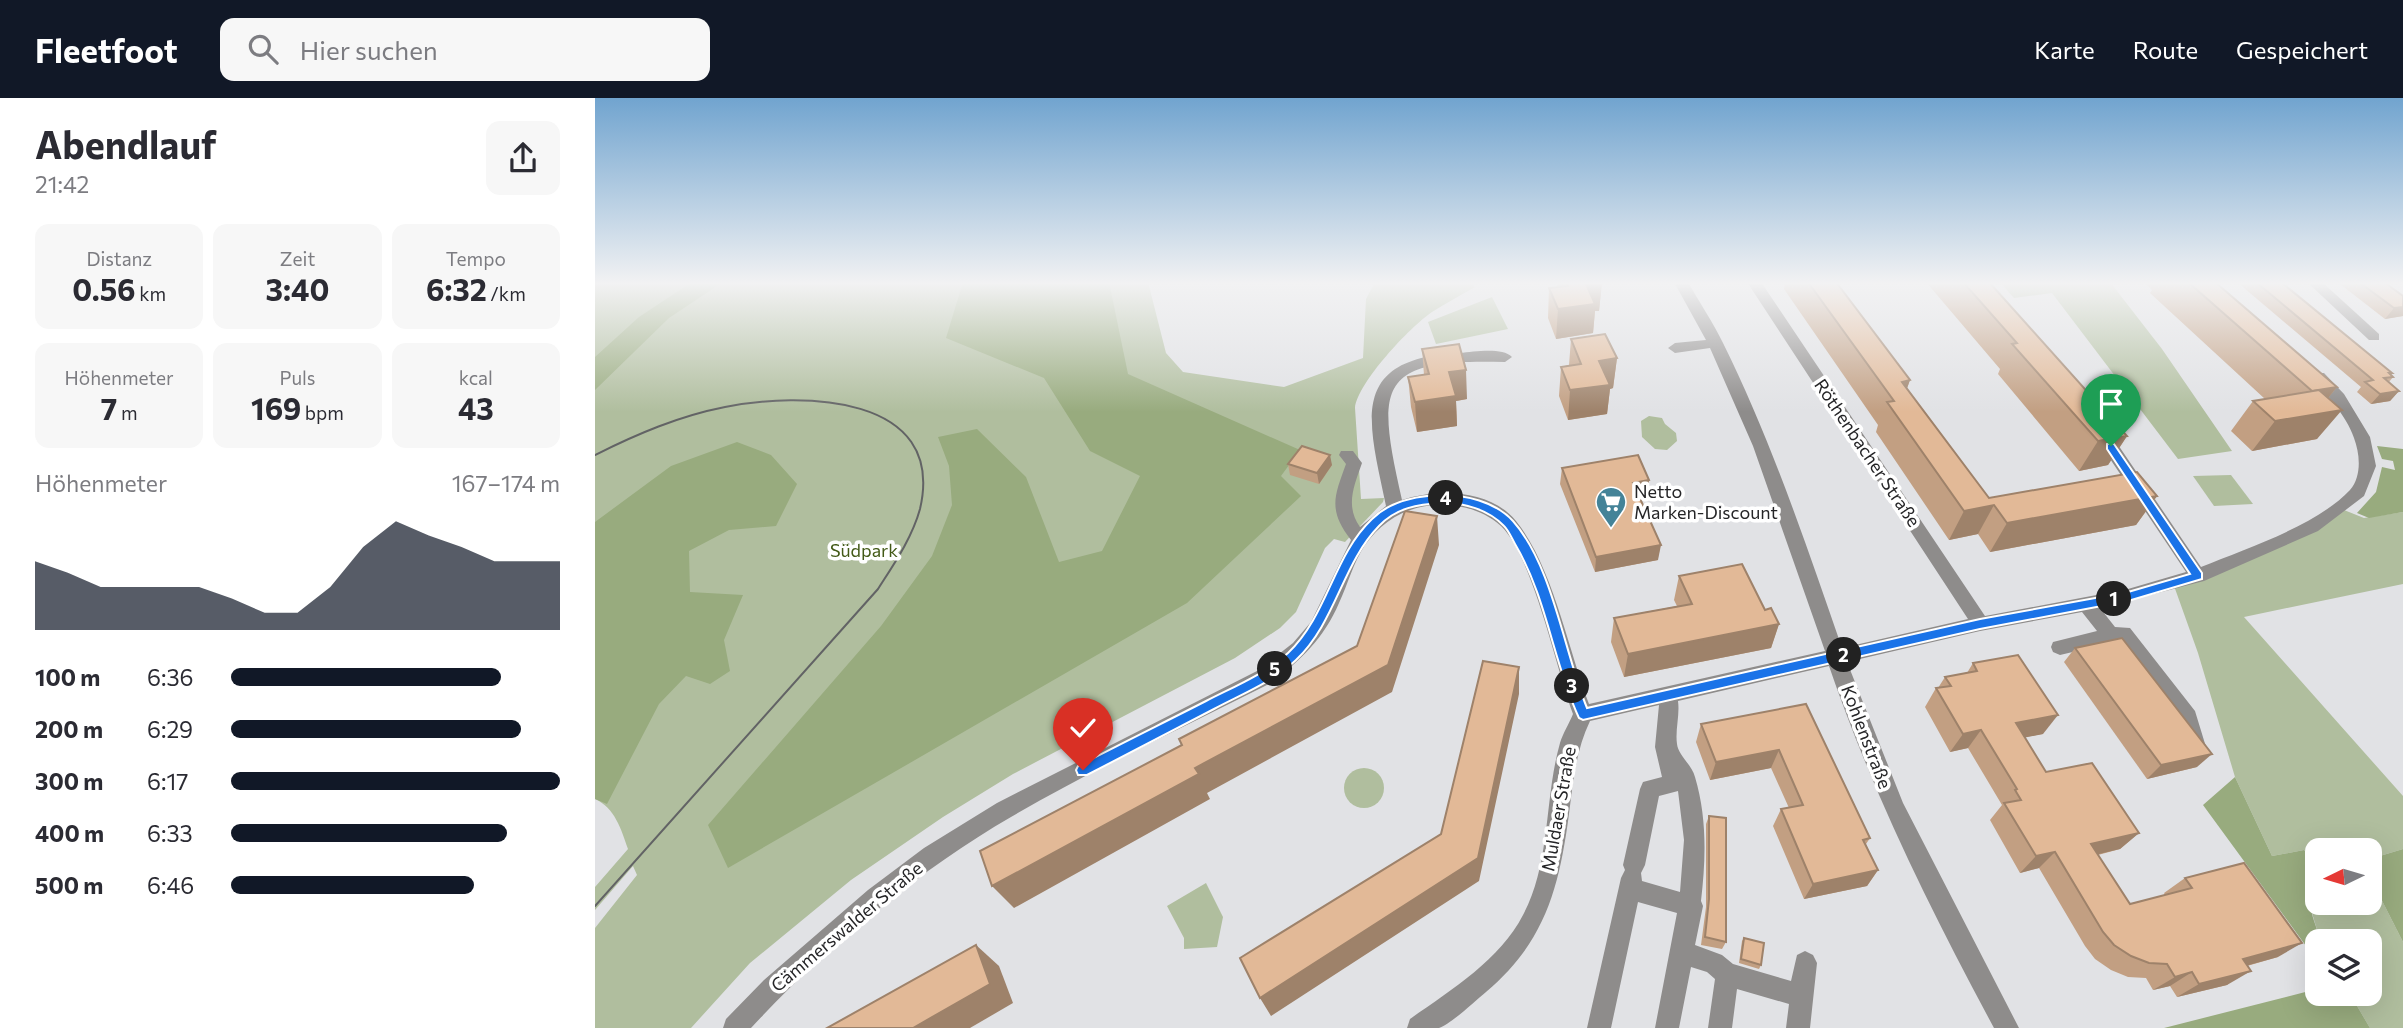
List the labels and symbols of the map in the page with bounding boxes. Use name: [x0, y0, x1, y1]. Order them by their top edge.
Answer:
street label: Röthenbacher Straße: [1810, 374, 1925, 531]
pin: [2081, 374, 2141, 446]
pin: 4: [1429, 480, 1463, 516]
place label: Netto Marken-Discount: [1634, 480, 1778, 523]
supermarket icon: Netto Marken-Discount: [1594, 485, 1628, 529]
park label: Südpark: [830, 539, 898, 561]
pin: 1: [2097, 582, 2131, 616]
pin: 2: [1827, 638, 1861, 672]
pin: 5: [1257, 652, 1293, 686]
pin: 3: [1555, 668, 1590, 704]
street label: Kohlenstraße: [1837, 682, 1897, 792]
pin: [1053, 698, 1113, 770]
street label: Muldaer Straße: [1536, 745, 1580, 873]
north arrow: [2305, 838, 2382, 915]
street label: Cämmerswalder Straße: [766, 856, 927, 996]

